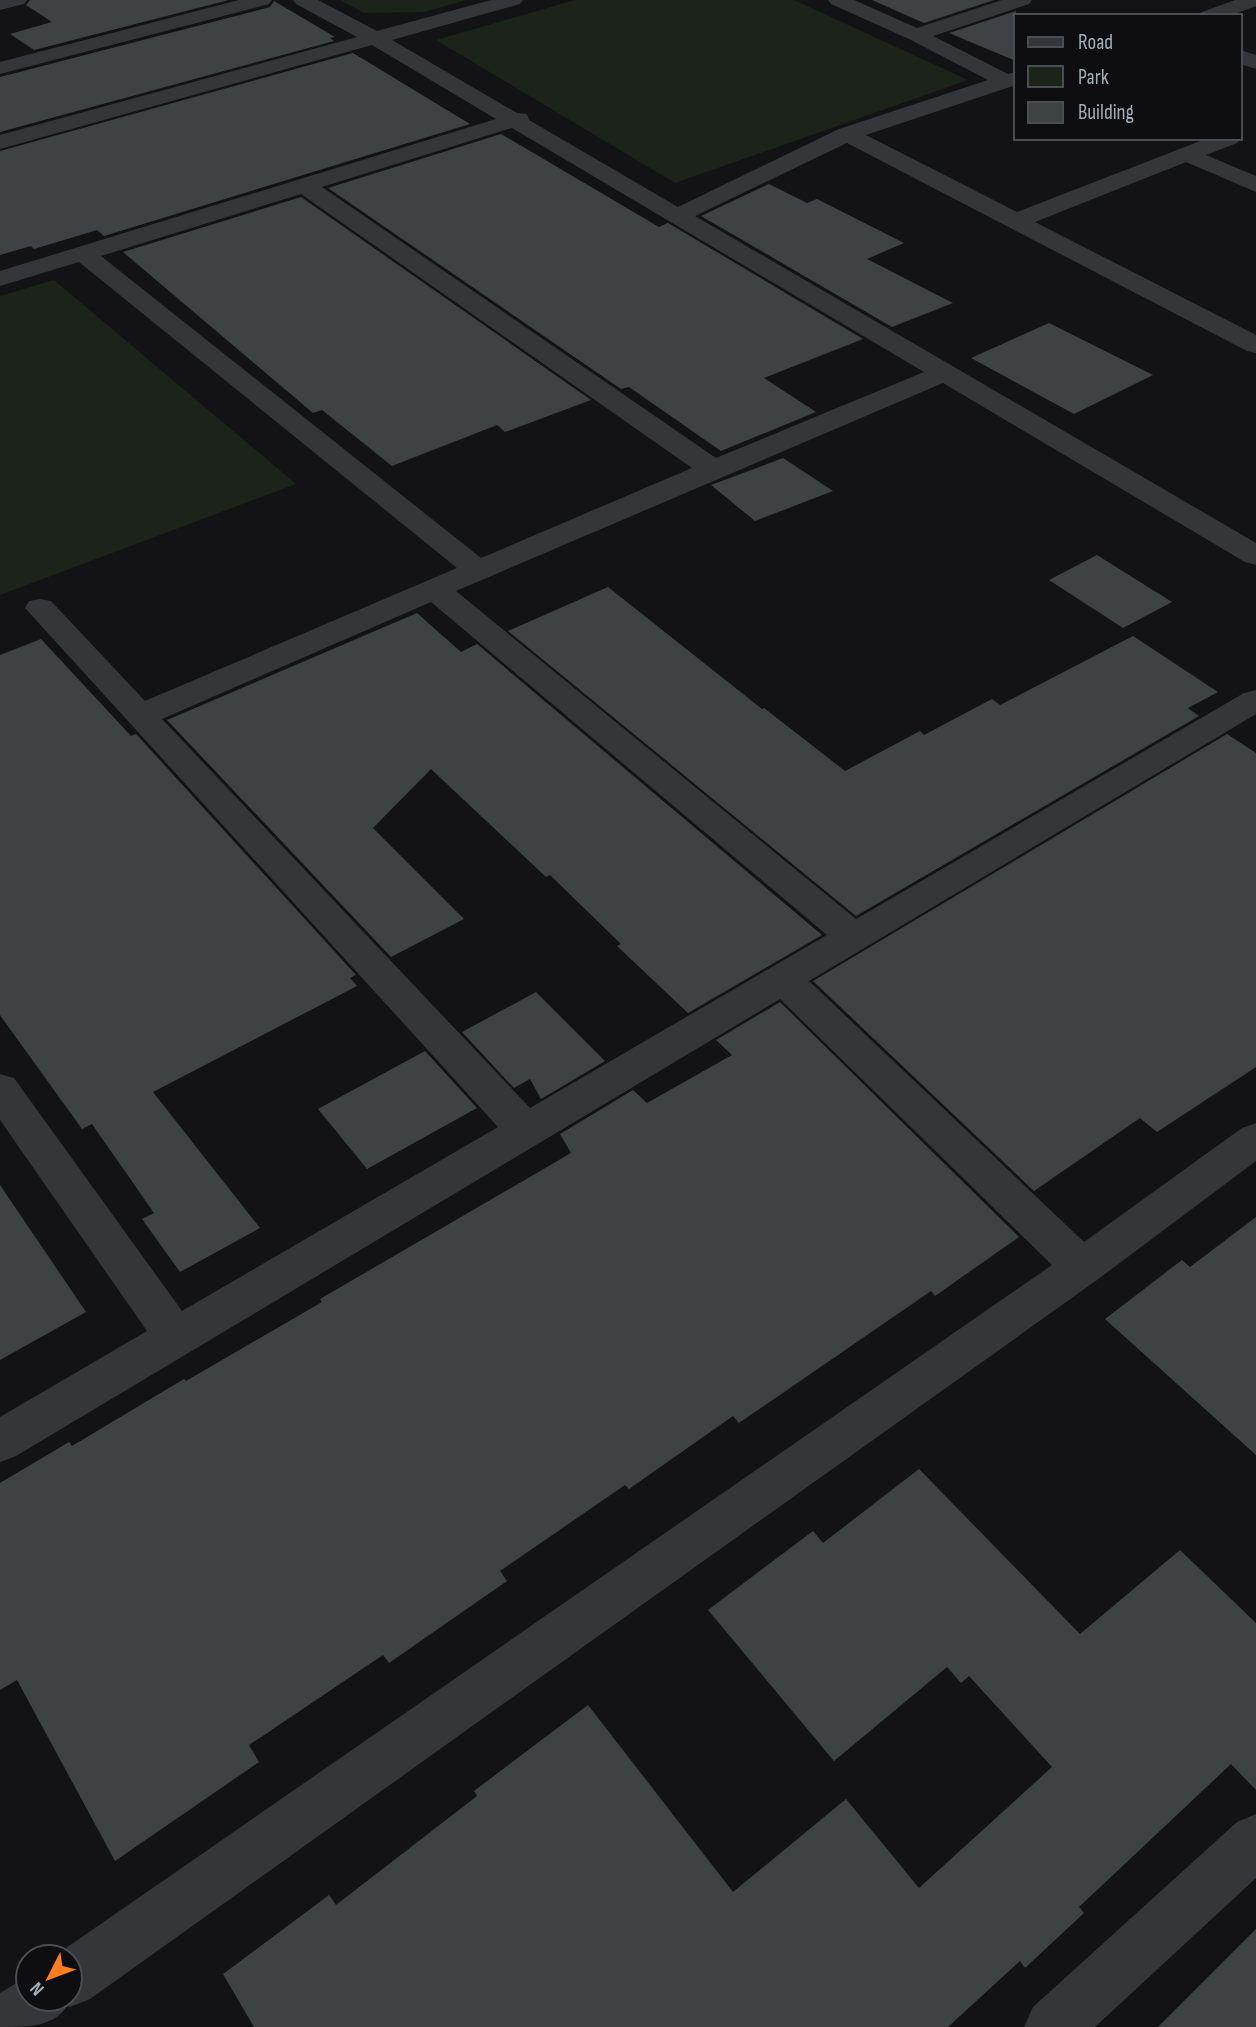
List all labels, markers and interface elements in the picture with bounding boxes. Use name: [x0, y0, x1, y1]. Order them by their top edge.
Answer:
legend: [1014, 14, 1242, 140]
text: Road: [1078, 30, 1113, 55]
text: Park: [1078, 65, 1109, 90]
text: Building: [1078, 100, 1134, 125]
north arrow: [14, 1943, 84, 2013]
text: N: [26, 1977, 49, 2000]

